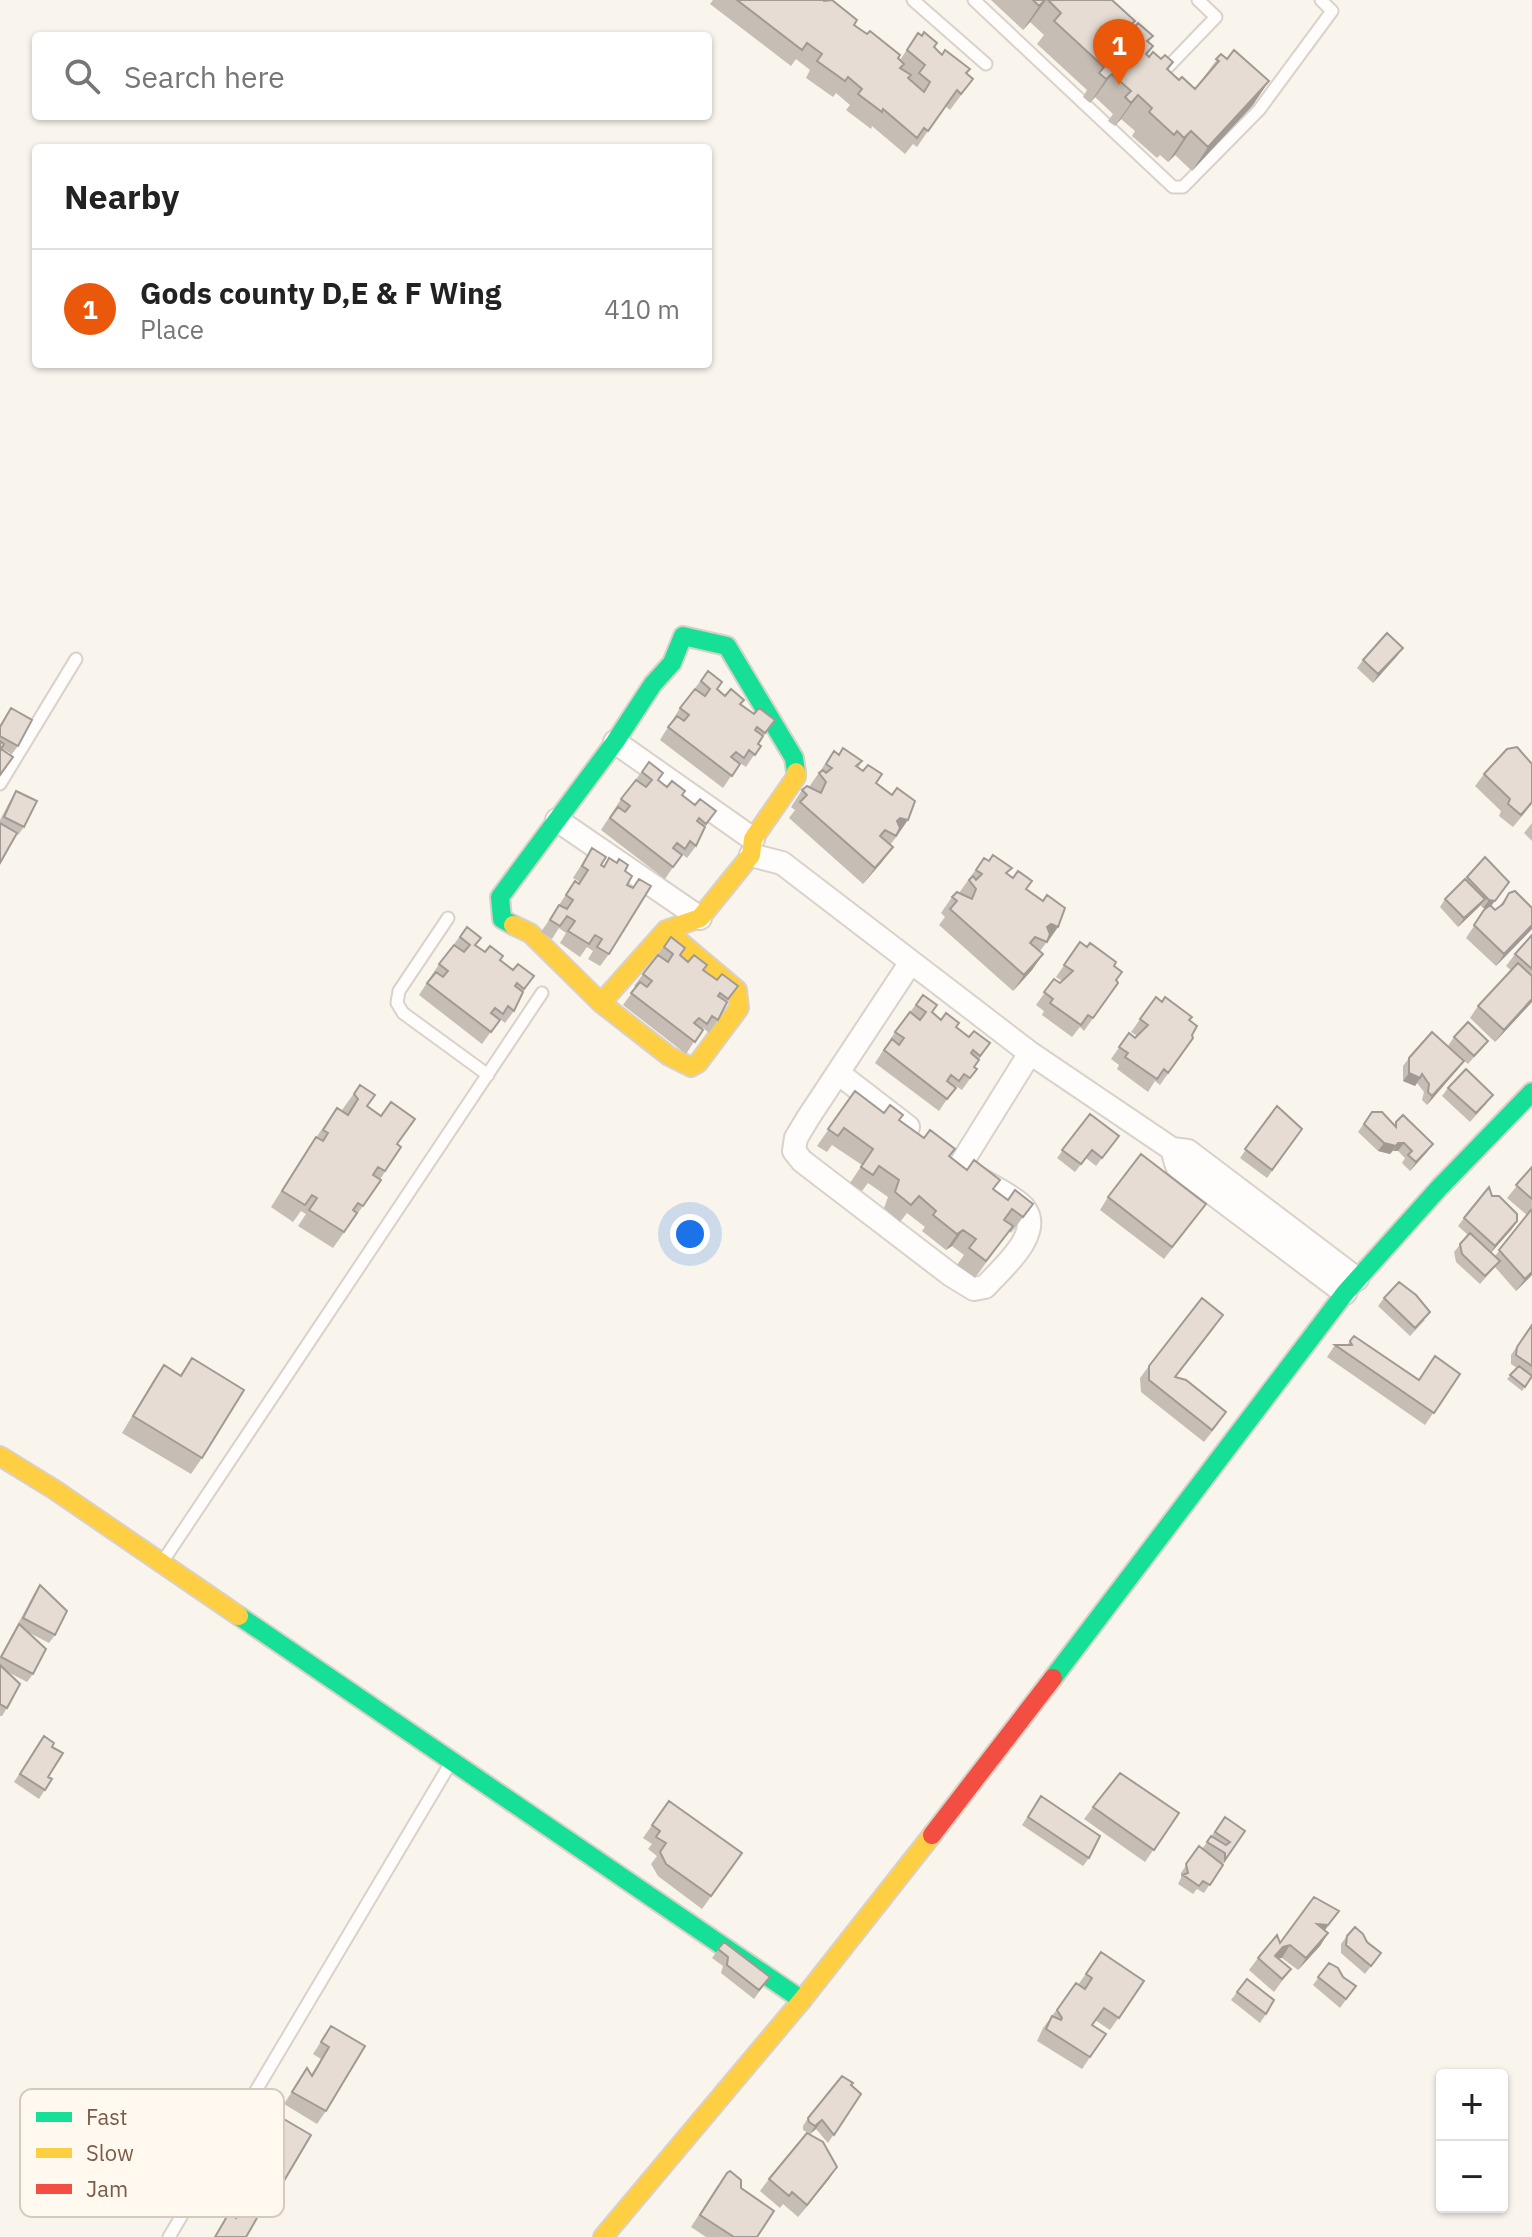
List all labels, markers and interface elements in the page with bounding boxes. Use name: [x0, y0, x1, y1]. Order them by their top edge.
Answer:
pin: 1: [1093, 19, 1145, 85]
search box: [32, 32, 712, 120]
icon: search: [60, 54, 104, 98]
text: Search here: [124, 57, 285, 96]
text: Nearby: [64, 174, 179, 218]
text: Gods county D,E & F Wing: [140, 273, 501, 312]
text: 1: [82, 292, 98, 326]
text: 410 m: [604, 292, 680, 326]
text: Place: [140, 312, 204, 346]
your location: [670, 1214, 710, 1254]
map controls: [1436, 2069, 1508, 2213]
button: +: [1436, 2069, 1508, 2141]
legend: [20, 2089, 284, 2217]
text: Fast: [86, 2102, 127, 2131]
text: Slow: [86, 2138, 134, 2167]
button: −: [1436, 2141, 1508, 2213]
text: Jam: [86, 2174, 128, 2203]

